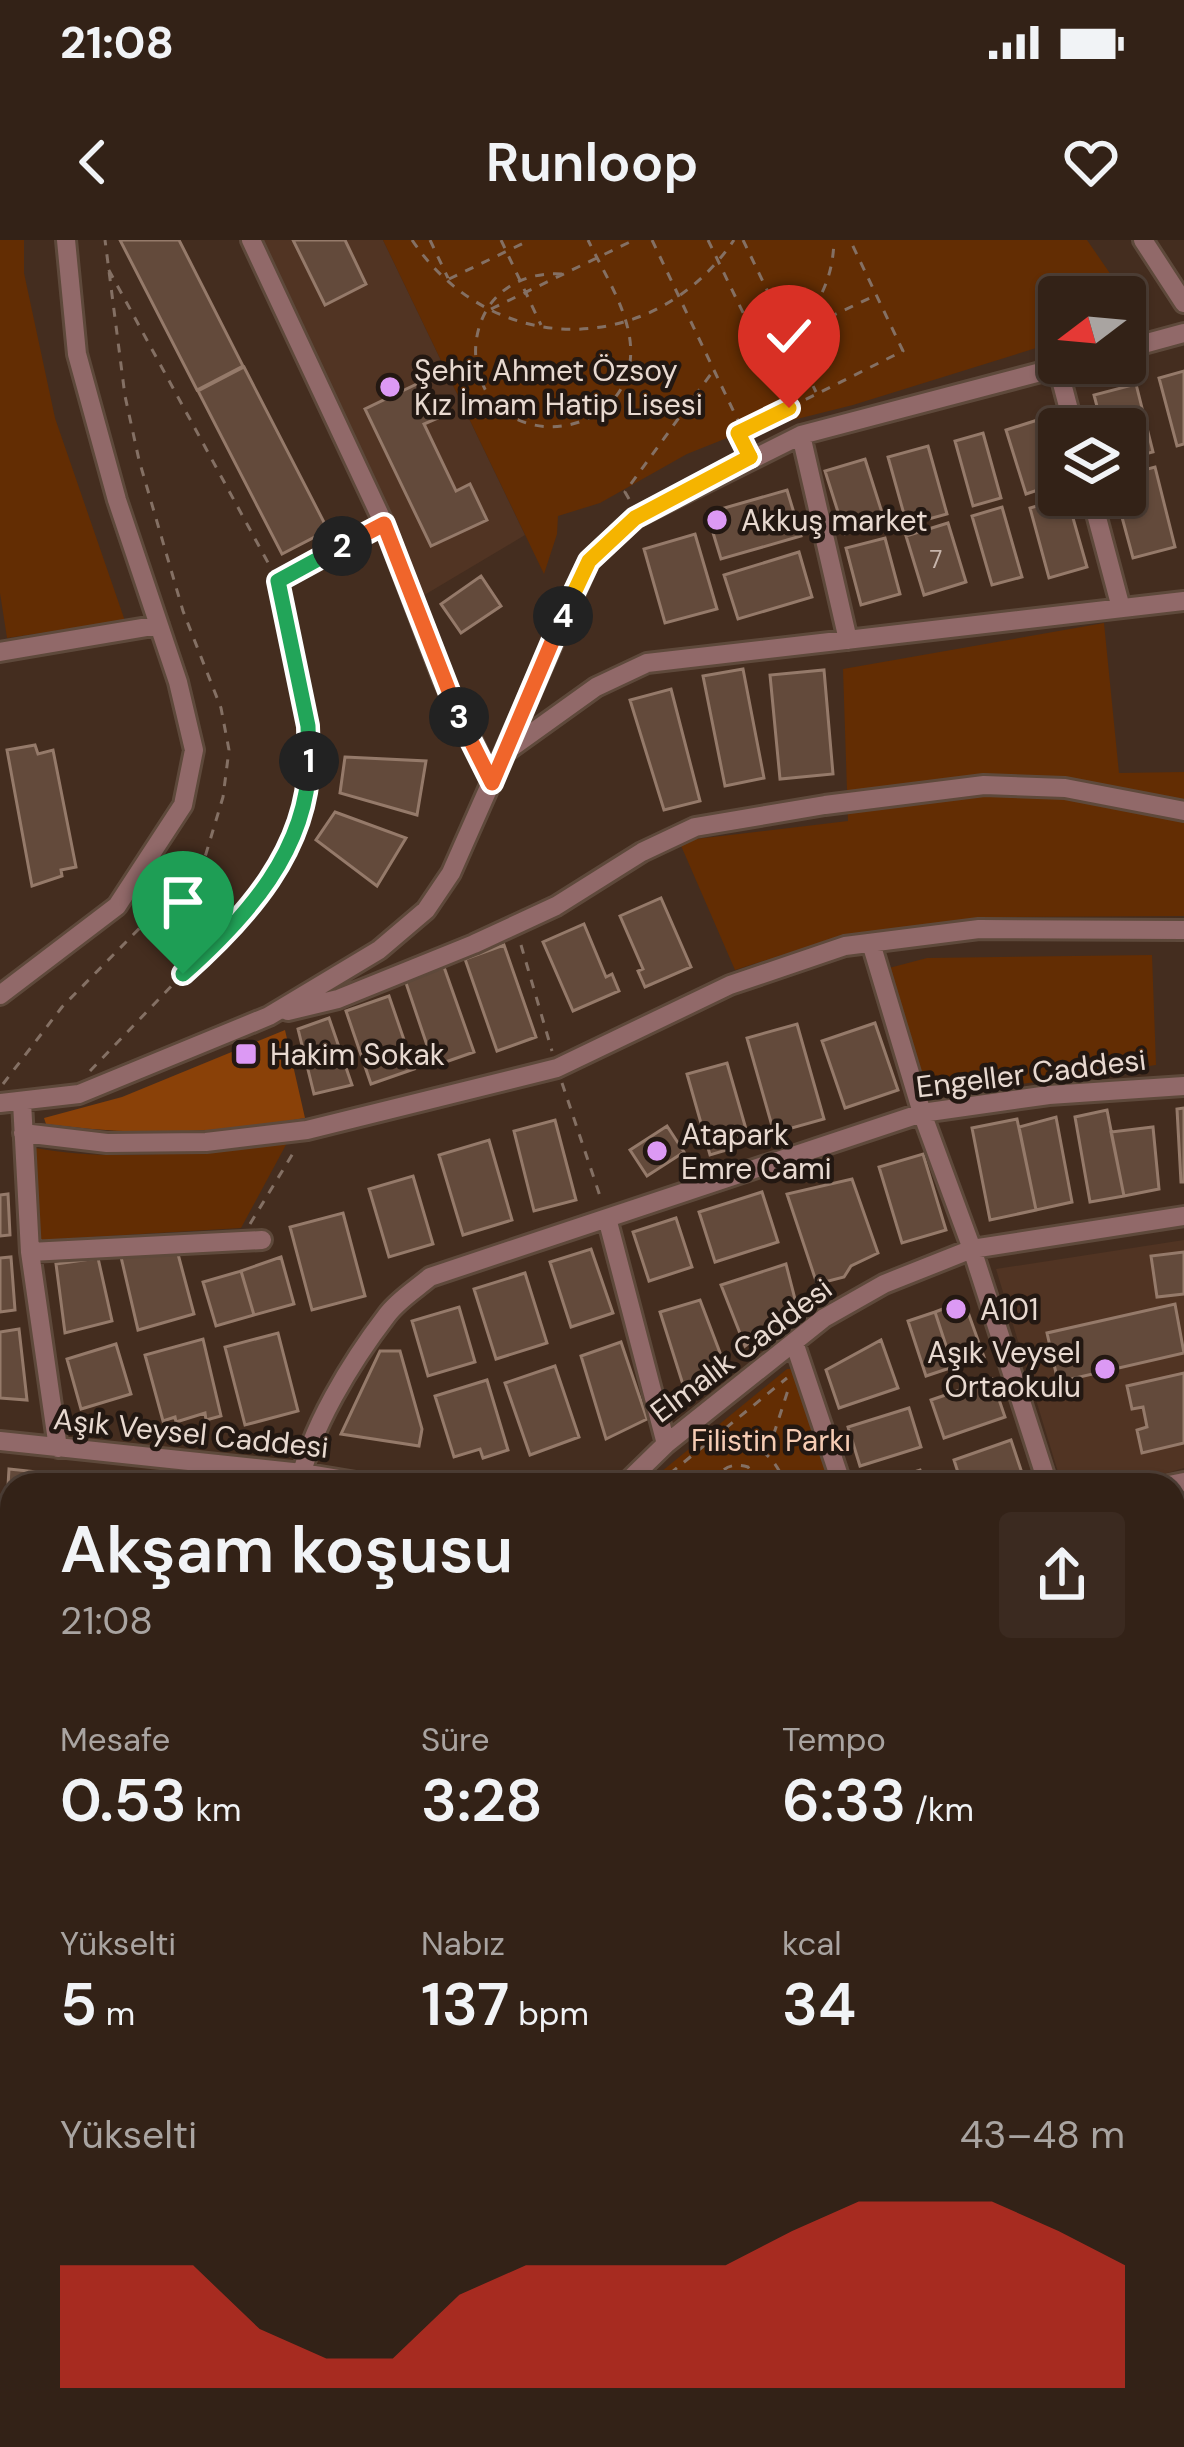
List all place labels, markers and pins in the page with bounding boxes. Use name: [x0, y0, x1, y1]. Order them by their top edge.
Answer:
pin: [738, 285, 840, 408]
place label: Şehit Ahmet Özsoy Kız İmam Hatip Lisesi: [414, 351, 703, 424]
marker: Şehit Ahmet Özsoy Kız İmam Hatip Lisesi: [377, 374, 403, 400]
place label: Akkuş market: [741, 501, 928, 540]
marker: Akkuş market: [704, 507, 730, 533]
pin: 2: [312, 516, 372, 576]
pin: 4: [533, 586, 593, 646]
pin: 3: [429, 687, 489, 747]
pin: 1: [279, 731, 339, 791]
pin: [132, 851, 234, 974]
place label: Hakim Sokak: [270, 1035, 445, 1074]
marker: Hakim Sokak: [233, 1041, 259, 1067]
place label: Atapark Emre Cami: [681, 1115, 831, 1188]
marker: Atapark Emre Cami: [644, 1138, 670, 1164]
place label: A101: [980, 1290, 1038, 1329]
marker: A101: [943, 1296, 969, 1322]
place label: Aşık Veysel Ortaokulu: [927, 1333, 1081, 1406]
marker: Aşık Veysel Ortaokulu: [1092, 1356, 1118, 1382]

